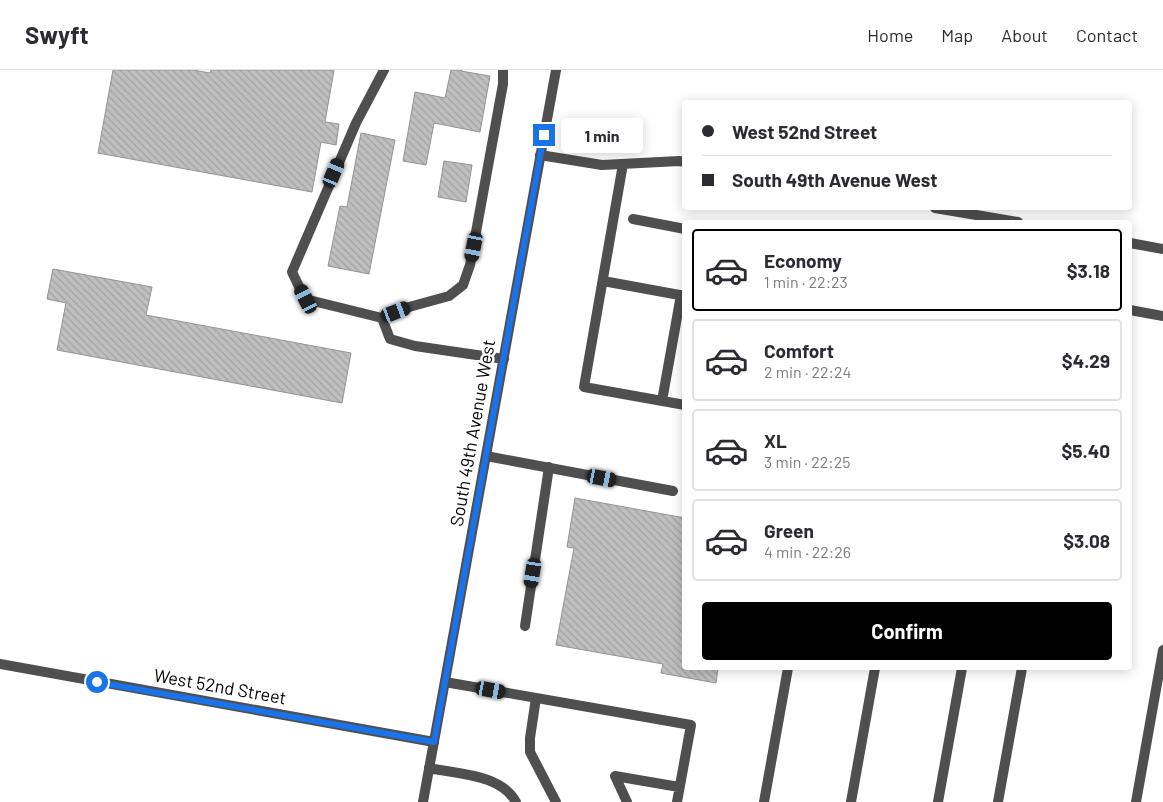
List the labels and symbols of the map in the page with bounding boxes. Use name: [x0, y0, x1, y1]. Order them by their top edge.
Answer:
callout: 1 min: [562, 118, 644, 152]
route end: [533, 124, 555, 146]
car: [321, 156, 346, 190]
car: [463, 231, 484, 263]
car: [292, 282, 319, 316]
car: [379, 300, 412, 324]
street label: South 49th Avenue West: [445, 338, 499, 528]
car: [585, 468, 618, 488]
car: [523, 557, 542, 589]
street label: West 52nd Street: [152, 664, 288, 709]
route start: [86, 671, 108, 693]
car: [474, 680, 507, 700]

